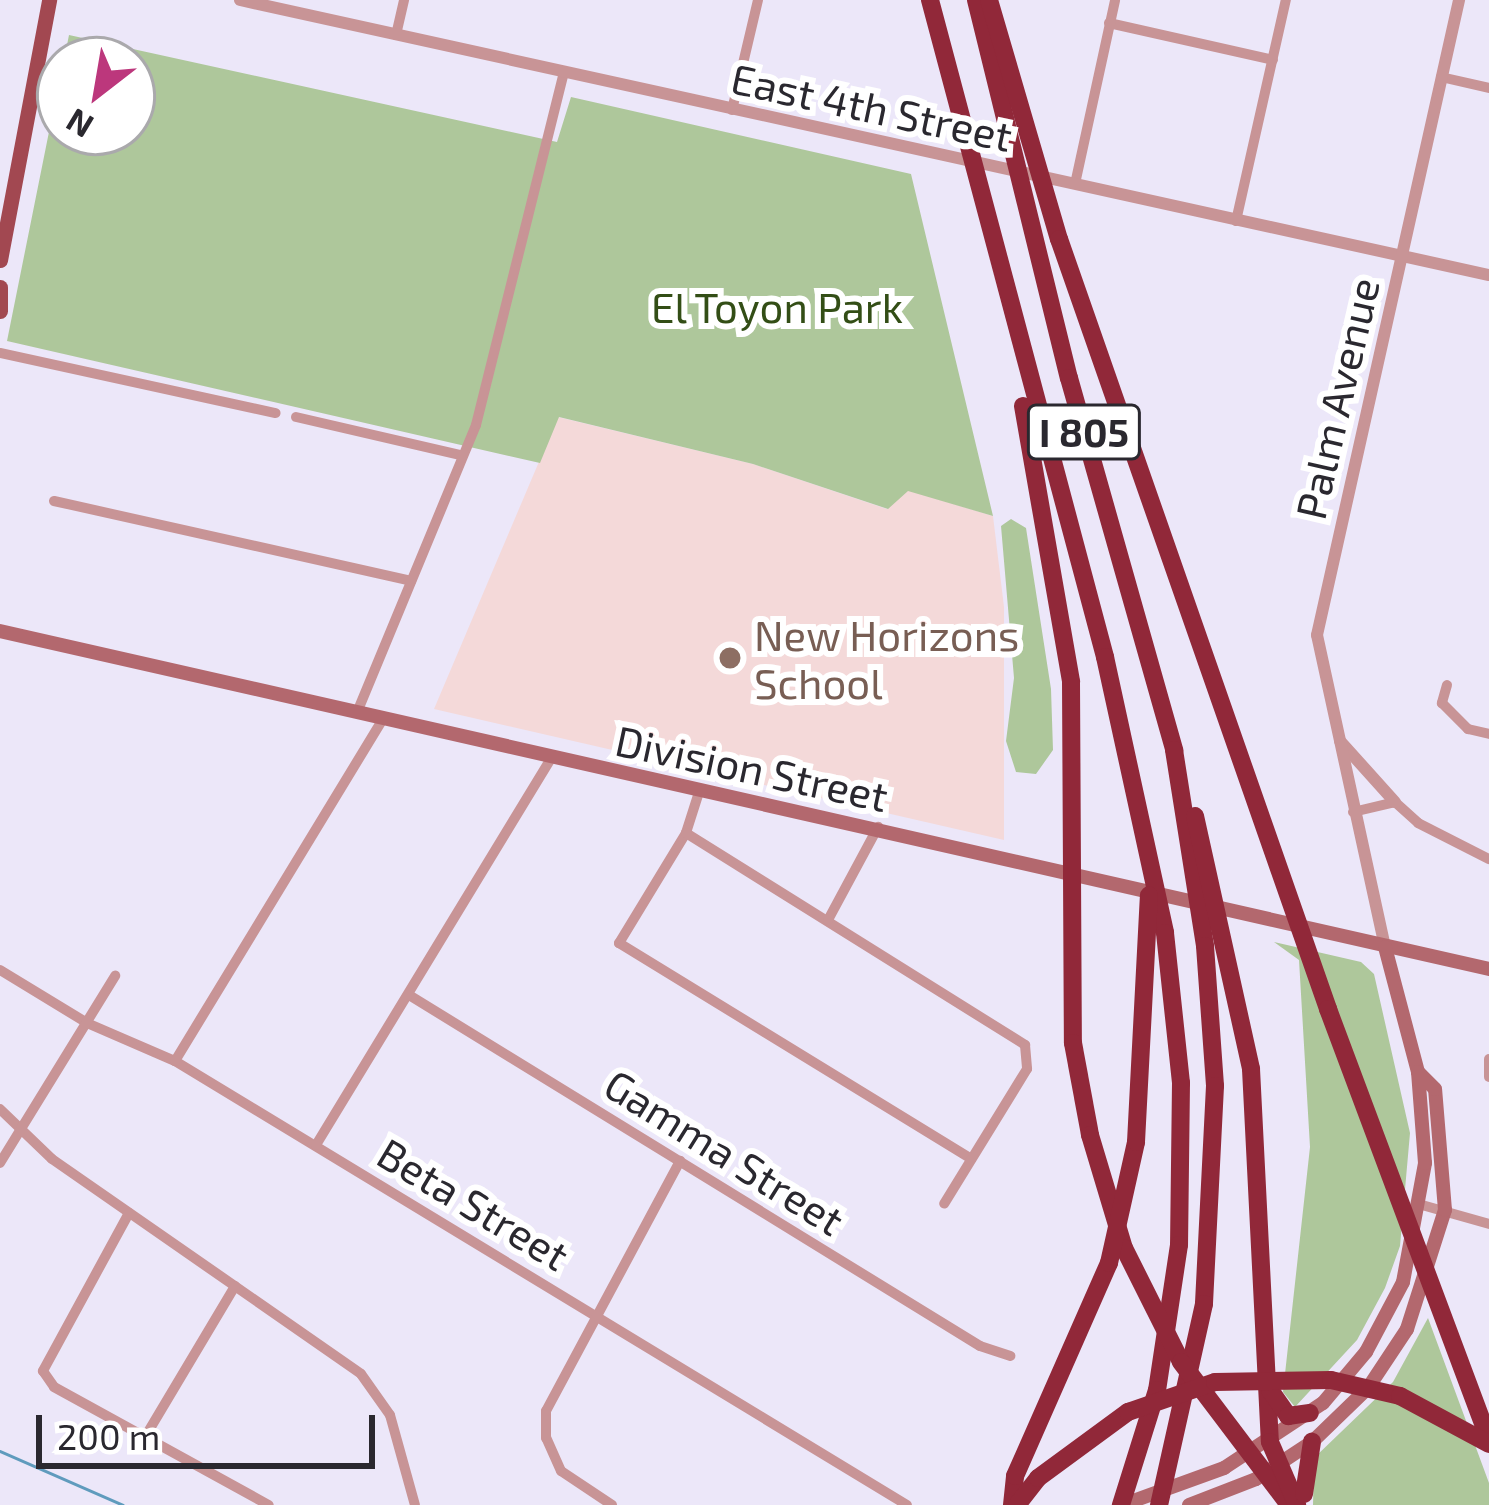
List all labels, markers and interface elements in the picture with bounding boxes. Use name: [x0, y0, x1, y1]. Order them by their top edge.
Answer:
north arrow: [36, 36, 156, 156]
street label: East 4th Street: [727, 52, 1017, 160]
text: N: [58, 101, 100, 148]
street label: Palm Avenue: [1284, 272, 1388, 524]
park label: El Toyon Park: [650, 281, 904, 331]
road number: I 805: [1024, 399, 1144, 465]
place label: New Horizons School: [754, 609, 1020, 708]
marker: New Horizons School: [717, 645, 743, 671]
street label: Division Street: [611, 714, 893, 820]
street label: Gamma Street: [596, 1058, 854, 1244]
street label: Beta Street: [369, 1126, 579, 1280]
scale bar: [42, 1391, 381, 1465]
text: 200 m: [57, 1414, 160, 1457]

